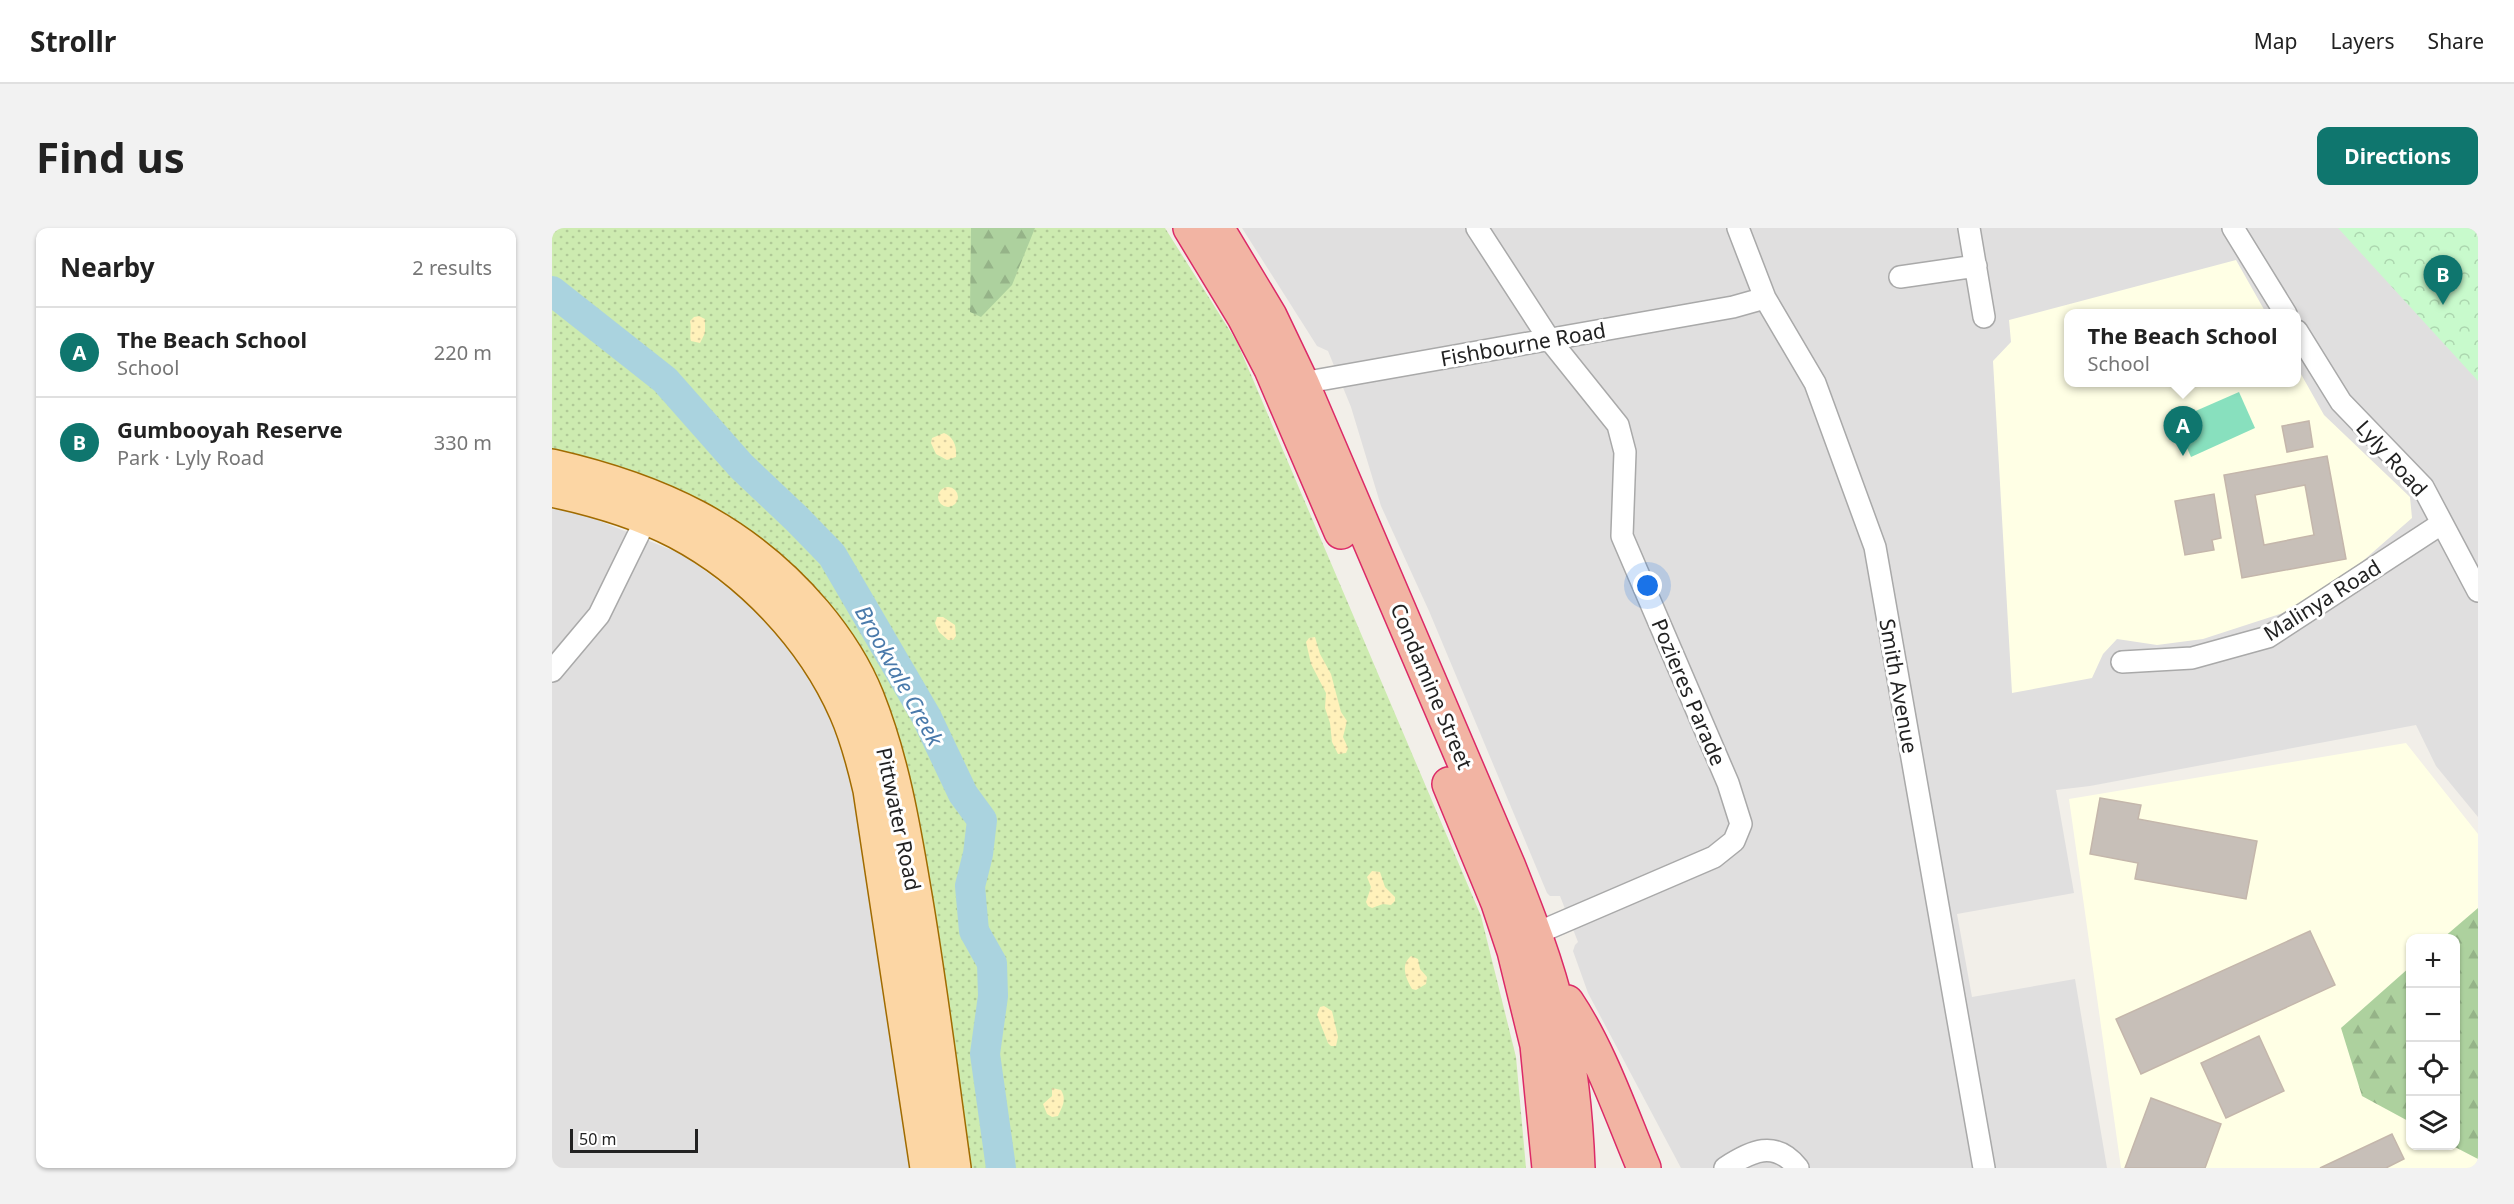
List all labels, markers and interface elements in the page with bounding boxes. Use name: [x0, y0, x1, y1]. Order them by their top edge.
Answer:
text: Strollr: [30, 22, 116, 60]
text: Map: [2254, 27, 2298, 55]
text: Layers: [2331, 27, 2395, 55]
text: Share: [2428, 27, 2484, 55]
button: Directions: [2317, 127, 2478, 185]
text: Find us: [36, 128, 185, 185]
text: Nearby: [60, 249, 155, 285]
text: 2 results: [412, 254, 492, 281]
pin: B: [2424, 256, 2462, 305]
popup: [2064, 309, 2301, 387]
street label: Fishbourne Road: [1438, 316, 1608, 372]
text: The Beach School: [2088, 320, 2278, 350]
text: The Beach School: [117, 324, 307, 354]
text: A: [73, 339, 86, 366]
text: 220 m: [434, 339, 492, 366]
text: School: [2088, 350, 2150, 377]
text: School: [117, 354, 179, 381]
pin: A: [2164, 406, 2202, 456]
text: Gumbooyah Reserve: [117, 414, 343, 444]
street label: Lyly Road: [2350, 414, 2434, 502]
text: B: [73, 429, 86, 456]
text: 330 m: [434, 429, 492, 456]
text: Park · Lyly Road: [117, 444, 264, 471]
street label: Malinya Road: [2258, 553, 2386, 647]
your location: [1633, 571, 1662, 600]
water label: Brookvale Creek: [849, 599, 952, 752]
street label: Condamine Street: [1384, 599, 1480, 774]
street label: Pozieres Parade: [1645, 614, 1733, 770]
street label: Smith Avenue: [1873, 616, 1925, 756]
street label: Pittwater Road: [870, 745, 928, 893]
map controls: [2406, 934, 2460, 1150]
button: +: [2406, 934, 2460, 988]
button: −: [2406, 988, 2460, 1042]
button: locate: [2406, 1042, 2460, 1096]
button: layers: [2406, 1096, 2460, 1150]
scale bar: [570, 1126, 698, 1154]
text: 50 m: [579, 1128, 616, 1150]

